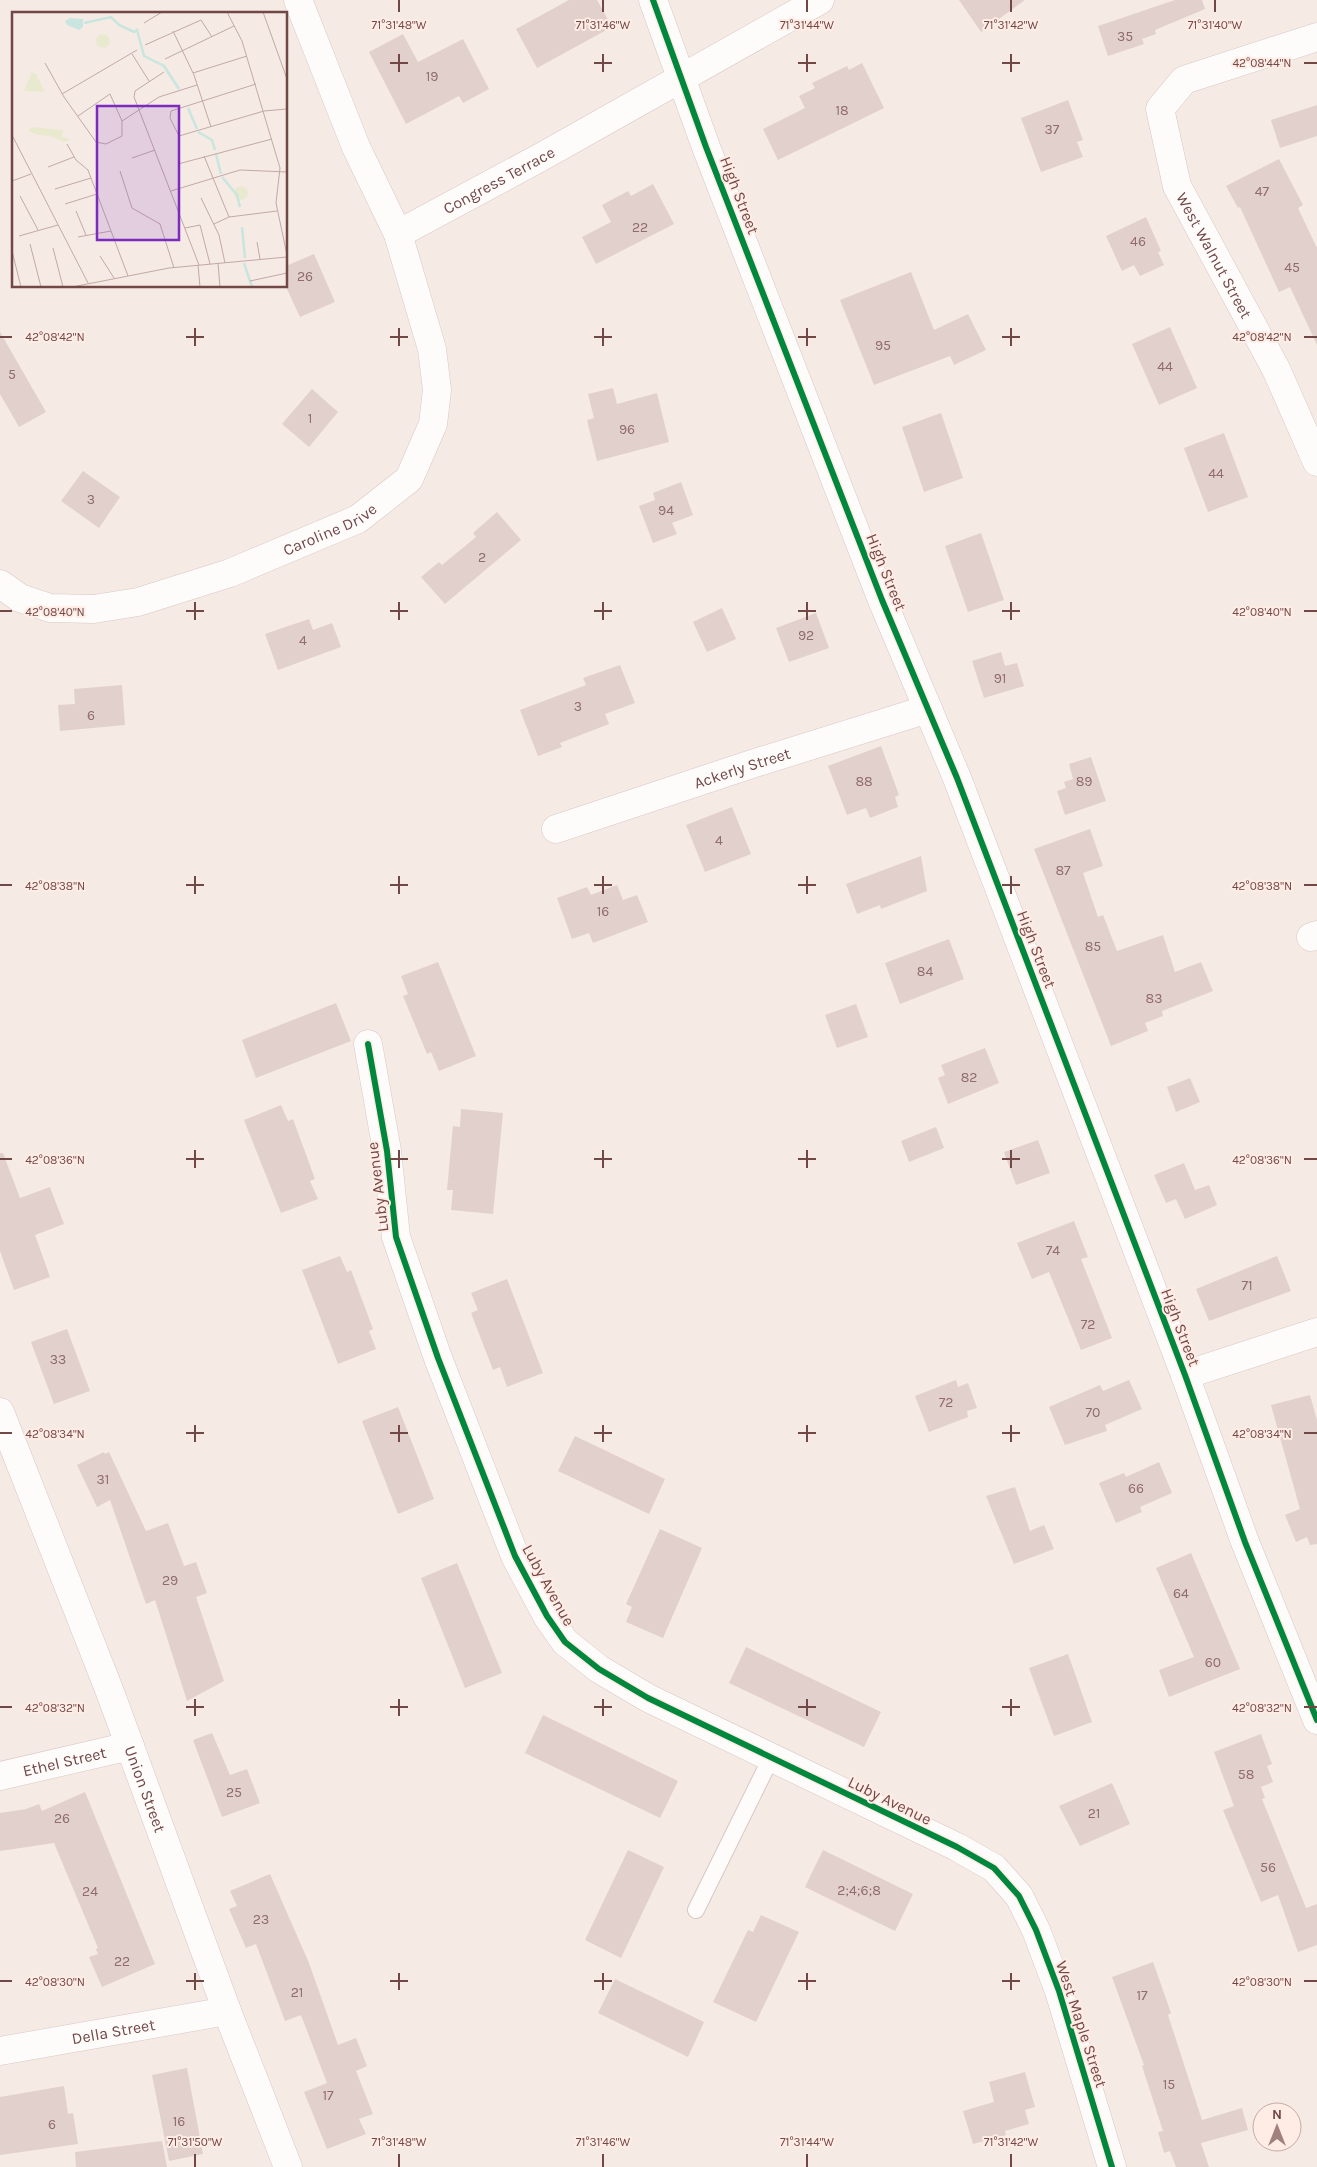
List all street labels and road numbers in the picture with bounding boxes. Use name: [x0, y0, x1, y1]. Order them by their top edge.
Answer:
street label: Congress Terrace: [440, 142, 558, 218]
street label: High Street: [716, 154, 763, 237]
street label: West Walnut Street: [1172, 189, 1256, 322]
street label: Caroline Drive: [280, 499, 381, 560]
street label: High Street: [862, 531, 911, 614]
street label: Ackerly Street: [692, 744, 793, 793]
street label: High Street: [1013, 908, 1060, 991]
street label: Luby Avenue: [363, 1141, 392, 1233]
street label: High Street: [1157, 1286, 1204, 1369]
street label: Luby Avenue: [518, 1541, 579, 1629]
street label: Ethel Street: [21, 1743, 108, 1780]
street label: Union Street: [120, 1743, 170, 1835]
street label: Luby Avenue: [845, 1772, 935, 1829]
street label: West Maple Street: [1052, 1958, 1111, 2090]
street label: Della Street: [70, 2015, 157, 2048]

